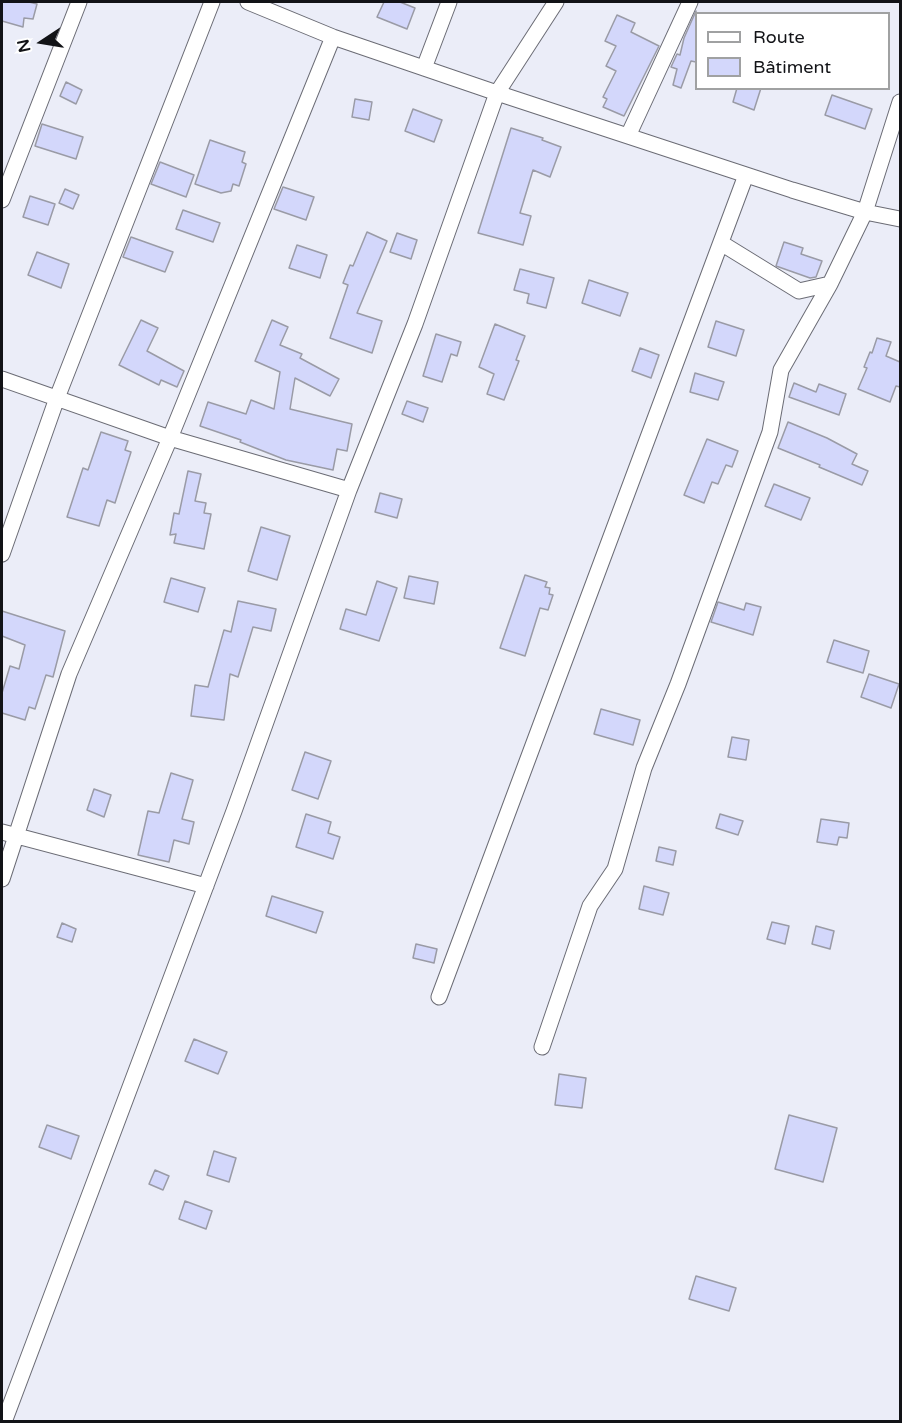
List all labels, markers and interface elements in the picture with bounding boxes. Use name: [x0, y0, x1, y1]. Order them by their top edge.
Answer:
north arrow: [12, 12, 72, 72]
legend: [695, 12, 890, 90]
text: Route: [753, 26, 805, 48]
text: N: [13, 37, 36, 54]
text: Bâtiment: [753, 56, 831, 78]

